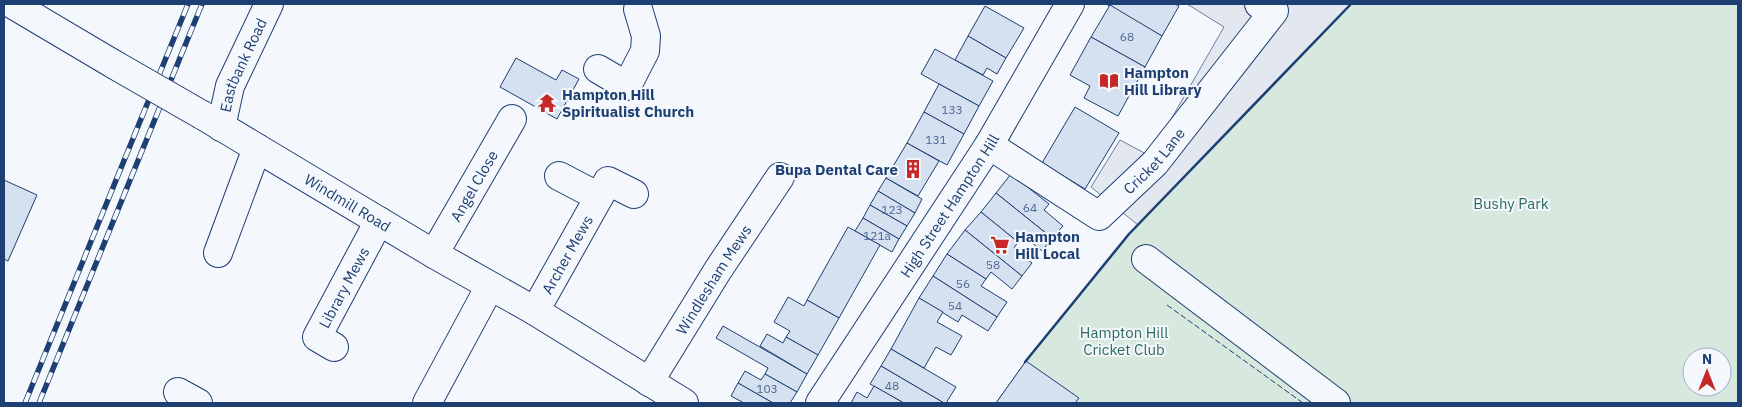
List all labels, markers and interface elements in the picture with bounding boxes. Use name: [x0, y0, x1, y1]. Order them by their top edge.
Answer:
street label: Eastbank Road: [215, 15, 270, 114]
house number: 68: [1120, 29, 1134, 44]
place label: Hampton Hill Library: [1124, 63, 1202, 99]
library icon: Hampton Hill Library: [1098, 70, 1120, 92]
place label: Hampton Hill Spiritualist Church: [562, 85, 694, 121]
temple icon: Hampton Hill Spiritualist Church: [536, 92, 558, 114]
house number: 133: [941, 102, 963, 117]
street label: Cricket Lane: [1119, 124, 1189, 198]
street label: High Street Hampton Hill: [895, 130, 1003, 281]
house number: 131: [925, 132, 947, 147]
street label: Angel Close: [445, 147, 502, 225]
building icon: Bupa Dental Care: [902, 158, 924, 180]
place label: Bupa Dental Care: [775, 160, 898, 179]
street label: Windmill Road: [301, 169, 394, 236]
park label: Bushy Park: [1473, 194, 1549, 213]
house number: 64: [1023, 200, 1037, 215]
house number: 123: [881, 202, 903, 217]
street label: Archer Mews: [537, 211, 597, 297]
street label: Windlesham Mews: [671, 221, 755, 338]
place label: Hampton Hill Local: [1015, 227, 1080, 263]
house number: 121a: [863, 228, 892, 243]
supermarket icon: Hampton Hill Local: [989, 234, 1011, 256]
street label: Library Mews: [314, 243, 373, 331]
house number: 58: [986, 257, 1000, 272]
house number: 56: [956, 276, 970, 291]
house number: 54: [948, 298, 962, 313]
park label: Hampton Hill Cricket Club: [1080, 323, 1168, 359]
north arrow: [1682, 347, 1732, 397]
text: N: [1702, 350, 1712, 368]
house number: 48: [885, 378, 899, 393]
house number: 103: [756, 381, 778, 396]

